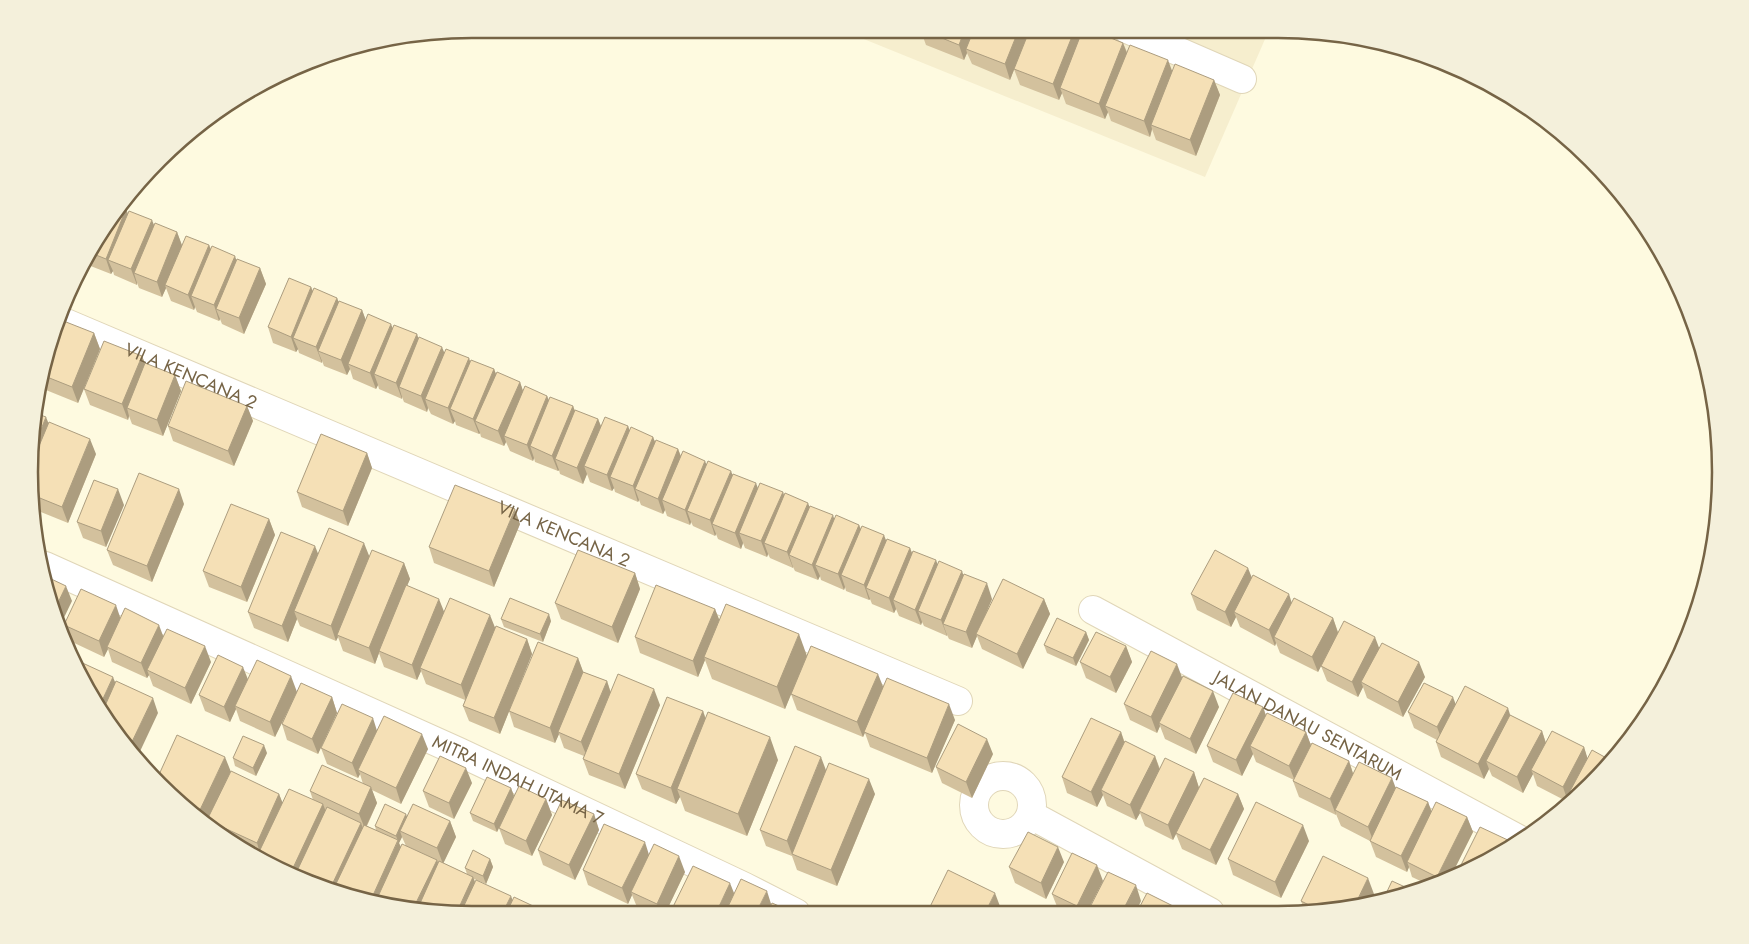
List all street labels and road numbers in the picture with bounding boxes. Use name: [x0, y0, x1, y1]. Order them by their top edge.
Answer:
street label: VILA KENCANA 2: [121, 336, 261, 416]
street label: VILA KENCANA 2: [493, 494, 634, 574]
street label: JALAN DANAU SENTARUM: [1207, 663, 1407, 787]
street label: MITRA INDAH UTAMA 7: [428, 729, 608, 832]

